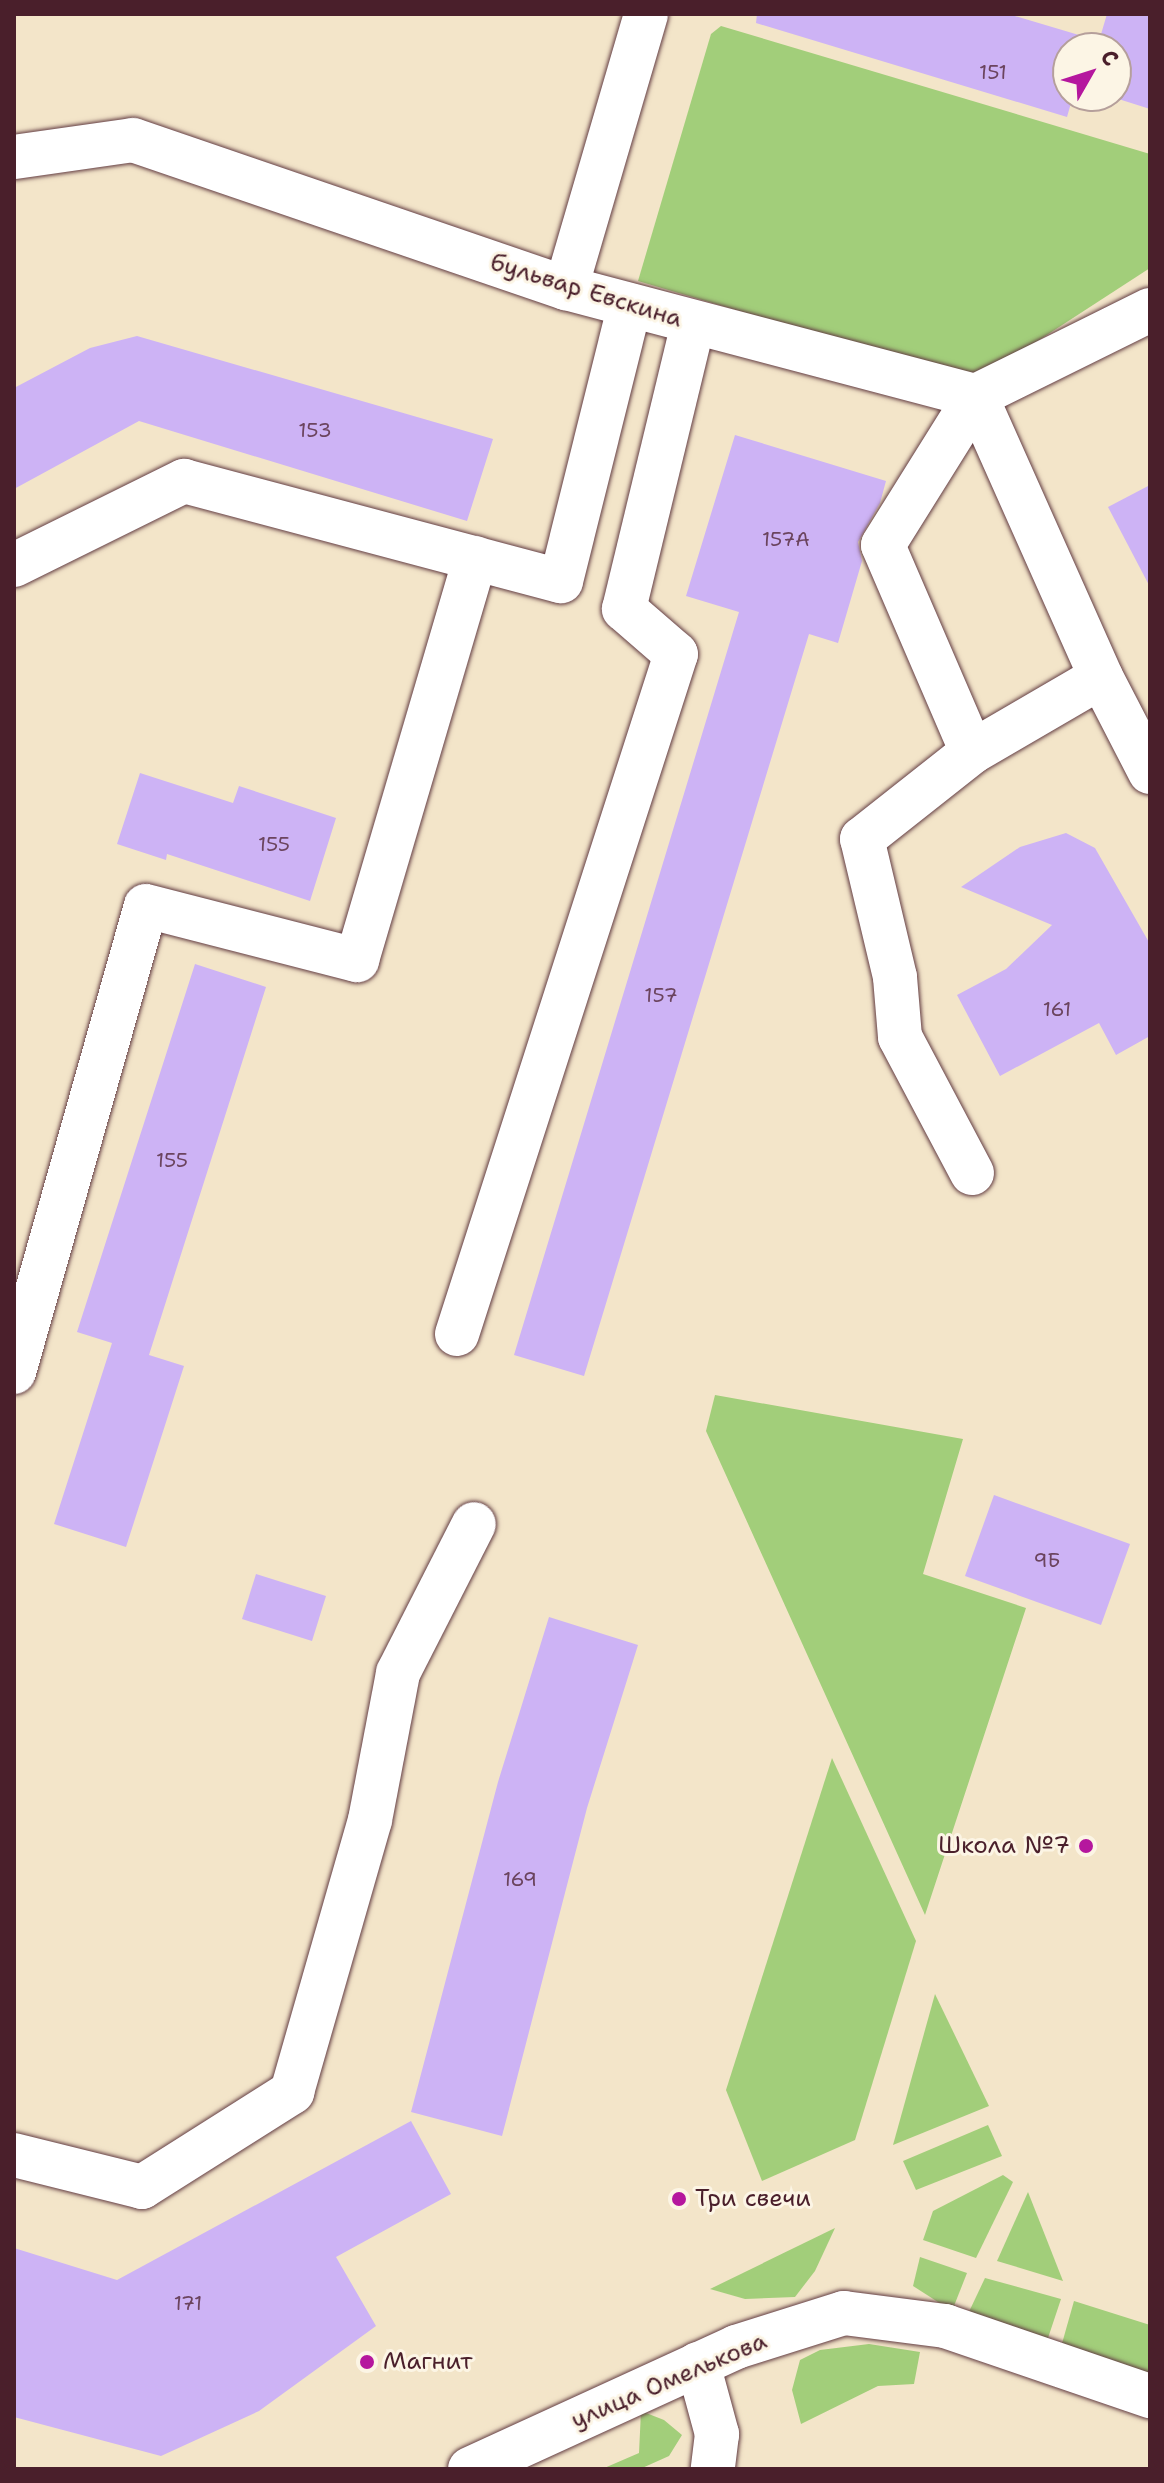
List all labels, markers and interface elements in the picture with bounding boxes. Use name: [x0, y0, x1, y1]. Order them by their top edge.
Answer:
north arrow: [1052, 32, 1132, 112]
text: С: [1094, 43, 1125, 72]
house number: 151: [979, 60, 1007, 84]
street label: бульвар Евскина: [487, 248, 685, 334]
house number: 153: [298, 418, 332, 442]
house number: 157А: [762, 527, 810, 551]
house number: 155: [258, 832, 290, 856]
house number: 157: [644, 983, 678, 1007]
house number: 161: [1043, 997, 1071, 1021]
house number: 155: [156, 1148, 188, 1172]
house number: 9Б: [1033, 1548, 1061, 1572]
place label: Школа №7: [938, 1832, 1070, 1860]
marker: Школа №7: [1077, 1837, 1095, 1855]
house number: 169: [503, 1867, 537, 1891]
place label: Три свечи: [695, 2185, 811, 2213]
marker: Три свечи: [670, 2190, 688, 2208]
house number: 171: [174, 2291, 202, 2315]
street label: улица Омелькова: [567, 2327, 771, 2435]
place label: Магнит: [383, 2348, 472, 2376]
marker: Магнит: [358, 2353, 376, 2371]

